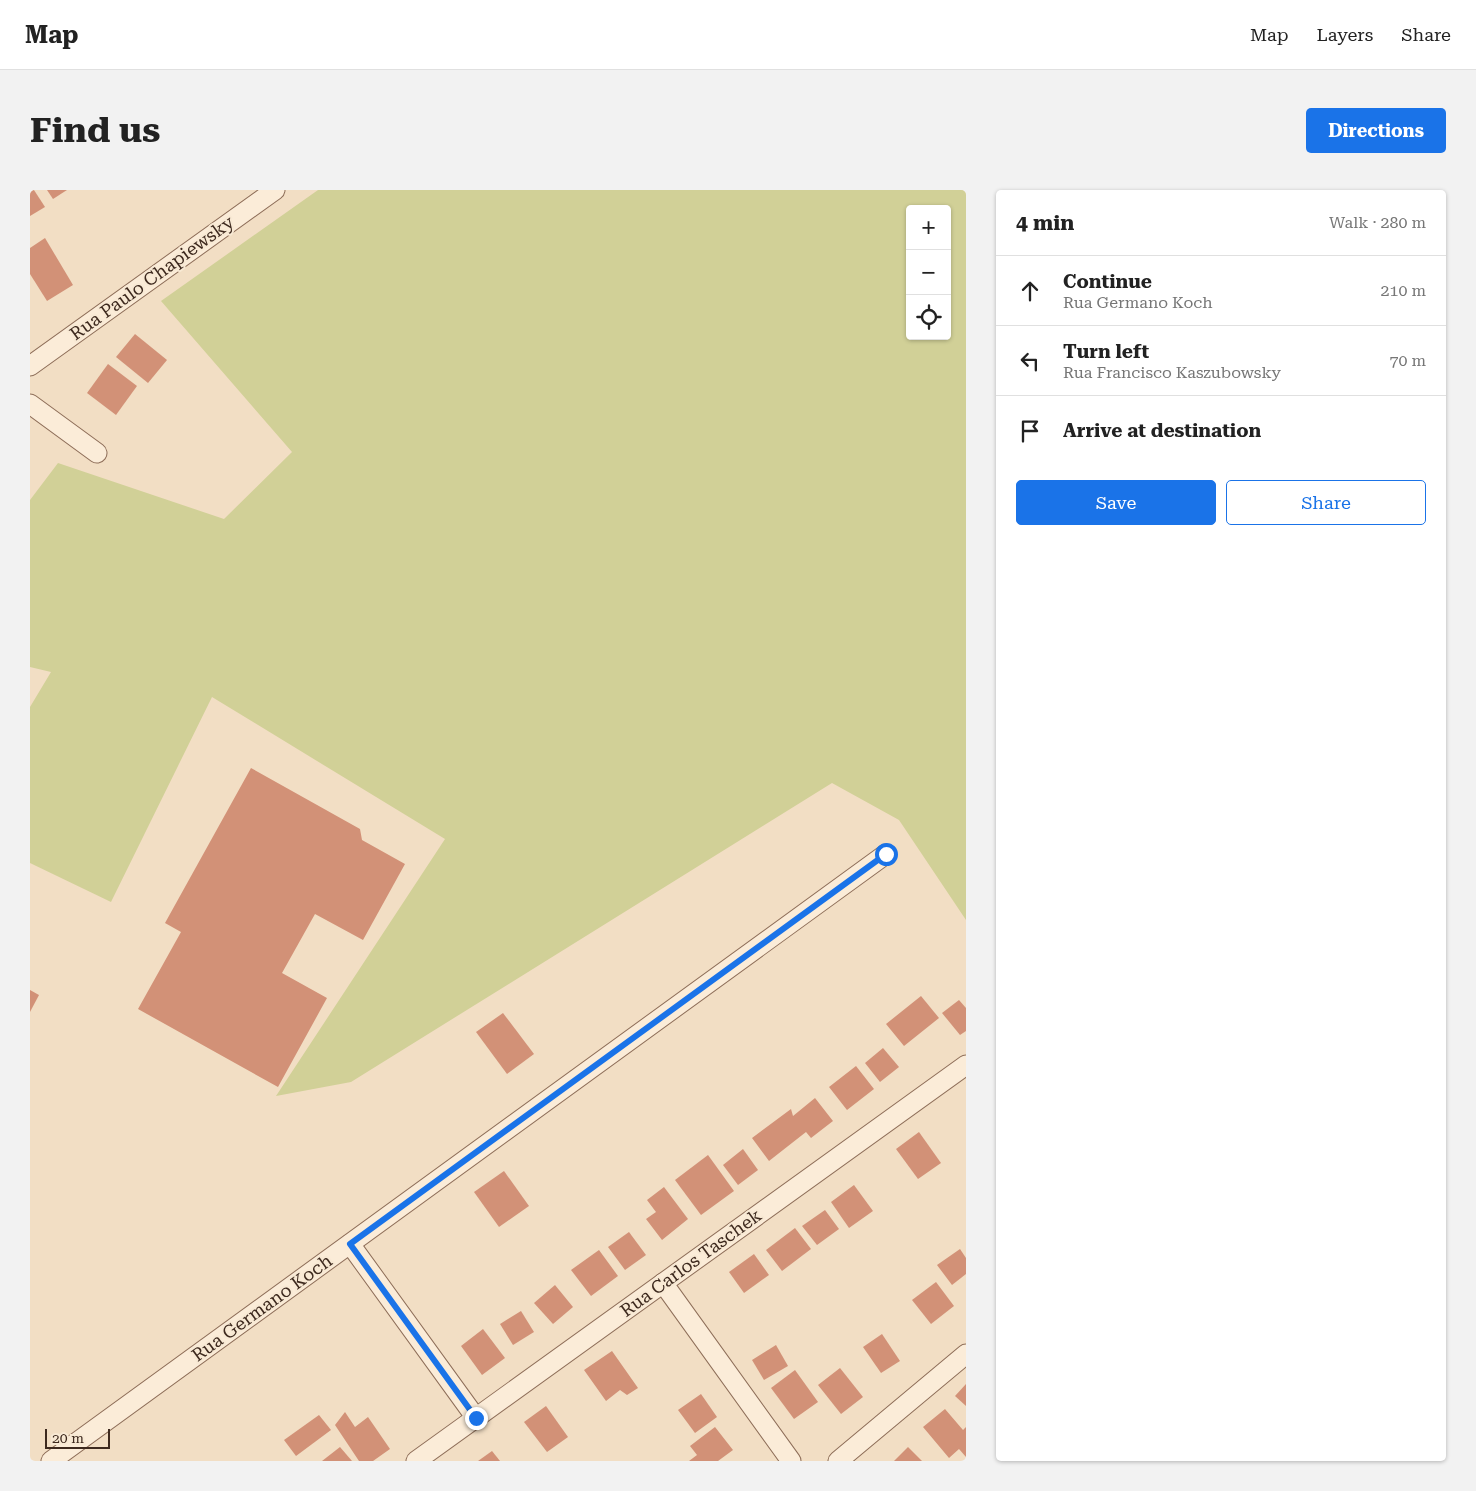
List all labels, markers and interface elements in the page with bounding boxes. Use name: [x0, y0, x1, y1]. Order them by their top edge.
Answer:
text: Map: [25, 21, 79, 49]
text: Map: [1250, 24, 1289, 45]
text: Layers: [1317, 24, 1373, 45]
text: Share: [1401, 24, 1451, 45]
button: Directions: [1306, 108, 1446, 153]
text: Find us: [30, 110, 160, 151]
map controls: [906, 205, 951, 340]
button: +: [906, 205, 951, 250]
street label: Rua Paulo Chapiewsky: [66, 211, 238, 344]
text: 4 min: [1016, 211, 1074, 235]
text: Walk · 280 m: [1329, 213, 1426, 232]
button: −: [906, 250, 951, 295]
text: Continue: [1063, 270, 1152, 293]
icon: ahead: [1016, 277, 1044, 305]
text: 210 m: [1380, 281, 1426, 300]
text: Rua Germano Koch: [1063, 293, 1213, 312]
button: locate: [906, 295, 951, 340]
text: Turn left: [1063, 340, 1149, 363]
icon: left: [1016, 347, 1044, 375]
text: 70 m: [1389, 351, 1426, 370]
text: Rua Francisco Kaszubowsky: [1063, 363, 1281, 382]
icon: arrive: [1016, 417, 1044, 445]
text: Arrive at destination: [1063, 419, 1261, 442]
button: Save: [1016, 480, 1216, 525]
button: Share: [1226, 480, 1426, 525]
route start: [875, 843, 898, 866]
street label: Rua Carlos Taschek: [616, 1204, 765, 1321]
street label: Rua Germano Koch: [187, 1249, 336, 1366]
route end: [465, 1407, 488, 1430]
scale bar: [45, 1426, 110, 1449]
text: 20 m: [52, 1430, 84, 1446]

